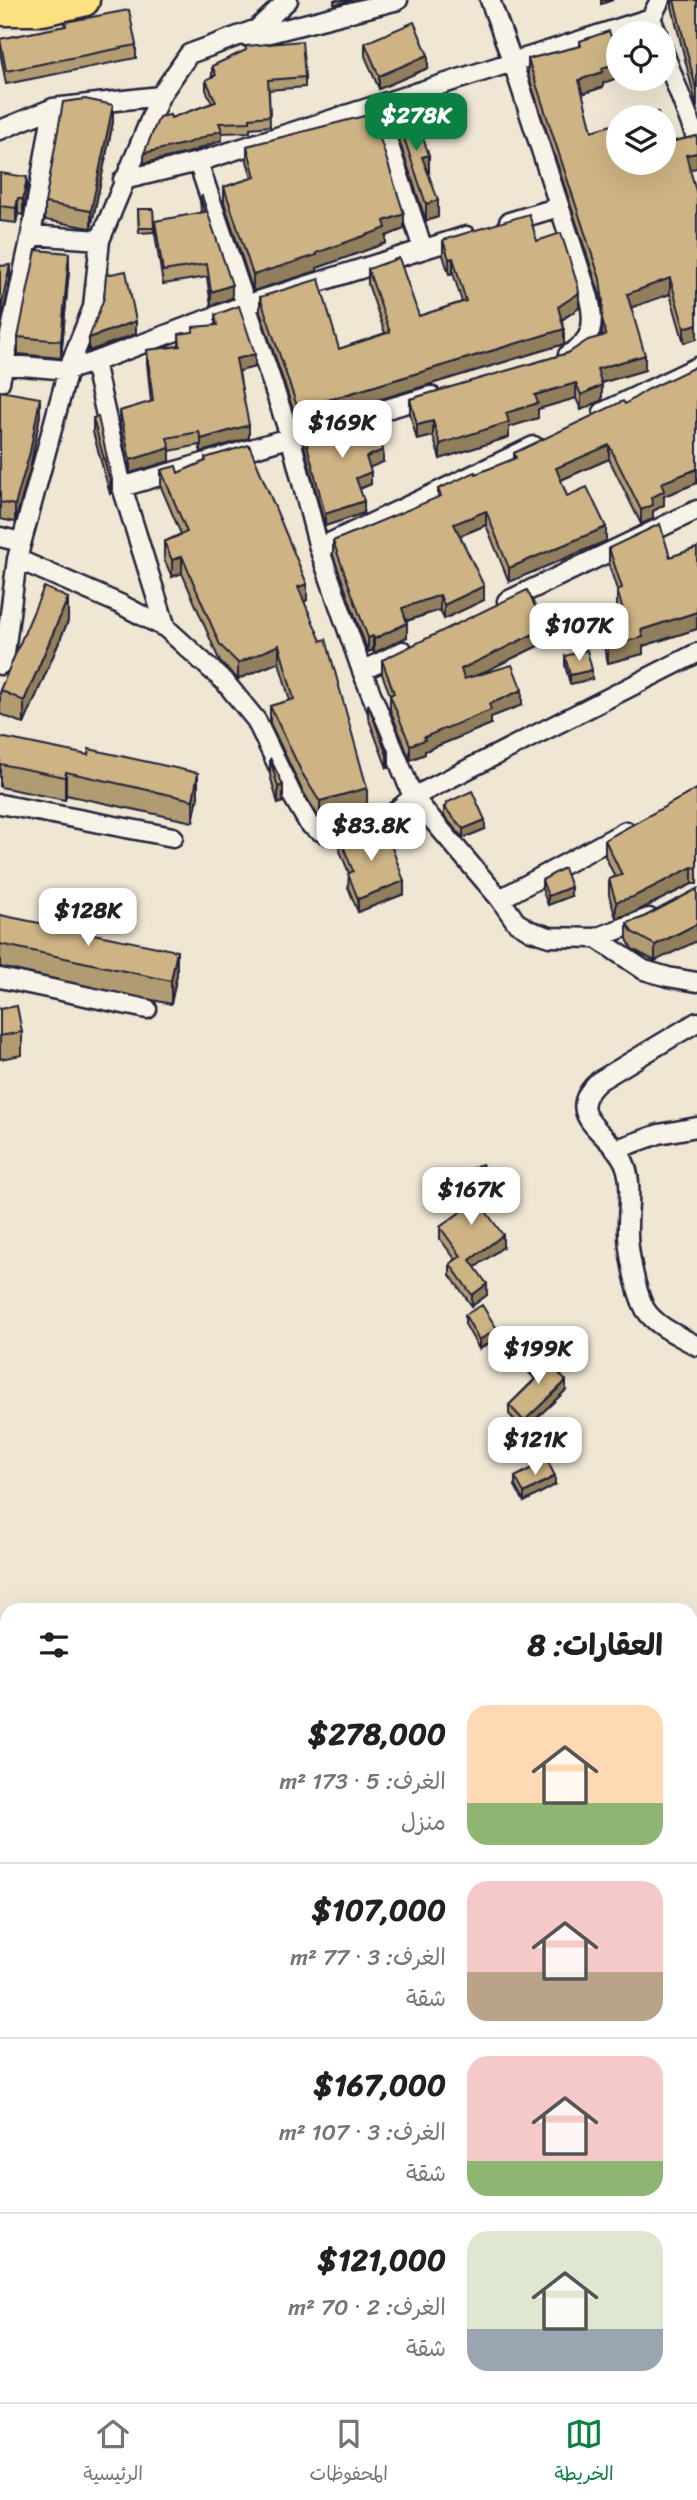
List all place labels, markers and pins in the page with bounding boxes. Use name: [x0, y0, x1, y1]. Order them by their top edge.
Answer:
pin: $278K: [367, 94, 465, 153]
pin: $169K: [293, 400, 391, 460]
pin: $107K: [530, 604, 628, 663]
pin: $83.8K: [314, 804, 428, 863]
pin: $128K: [39, 888, 137, 948]
pin: $167K: [422, 1168, 520, 1227]
pin: $199K: [489, 1326, 587, 1386]
pin: $121K: [486, 1418, 584, 1477]

